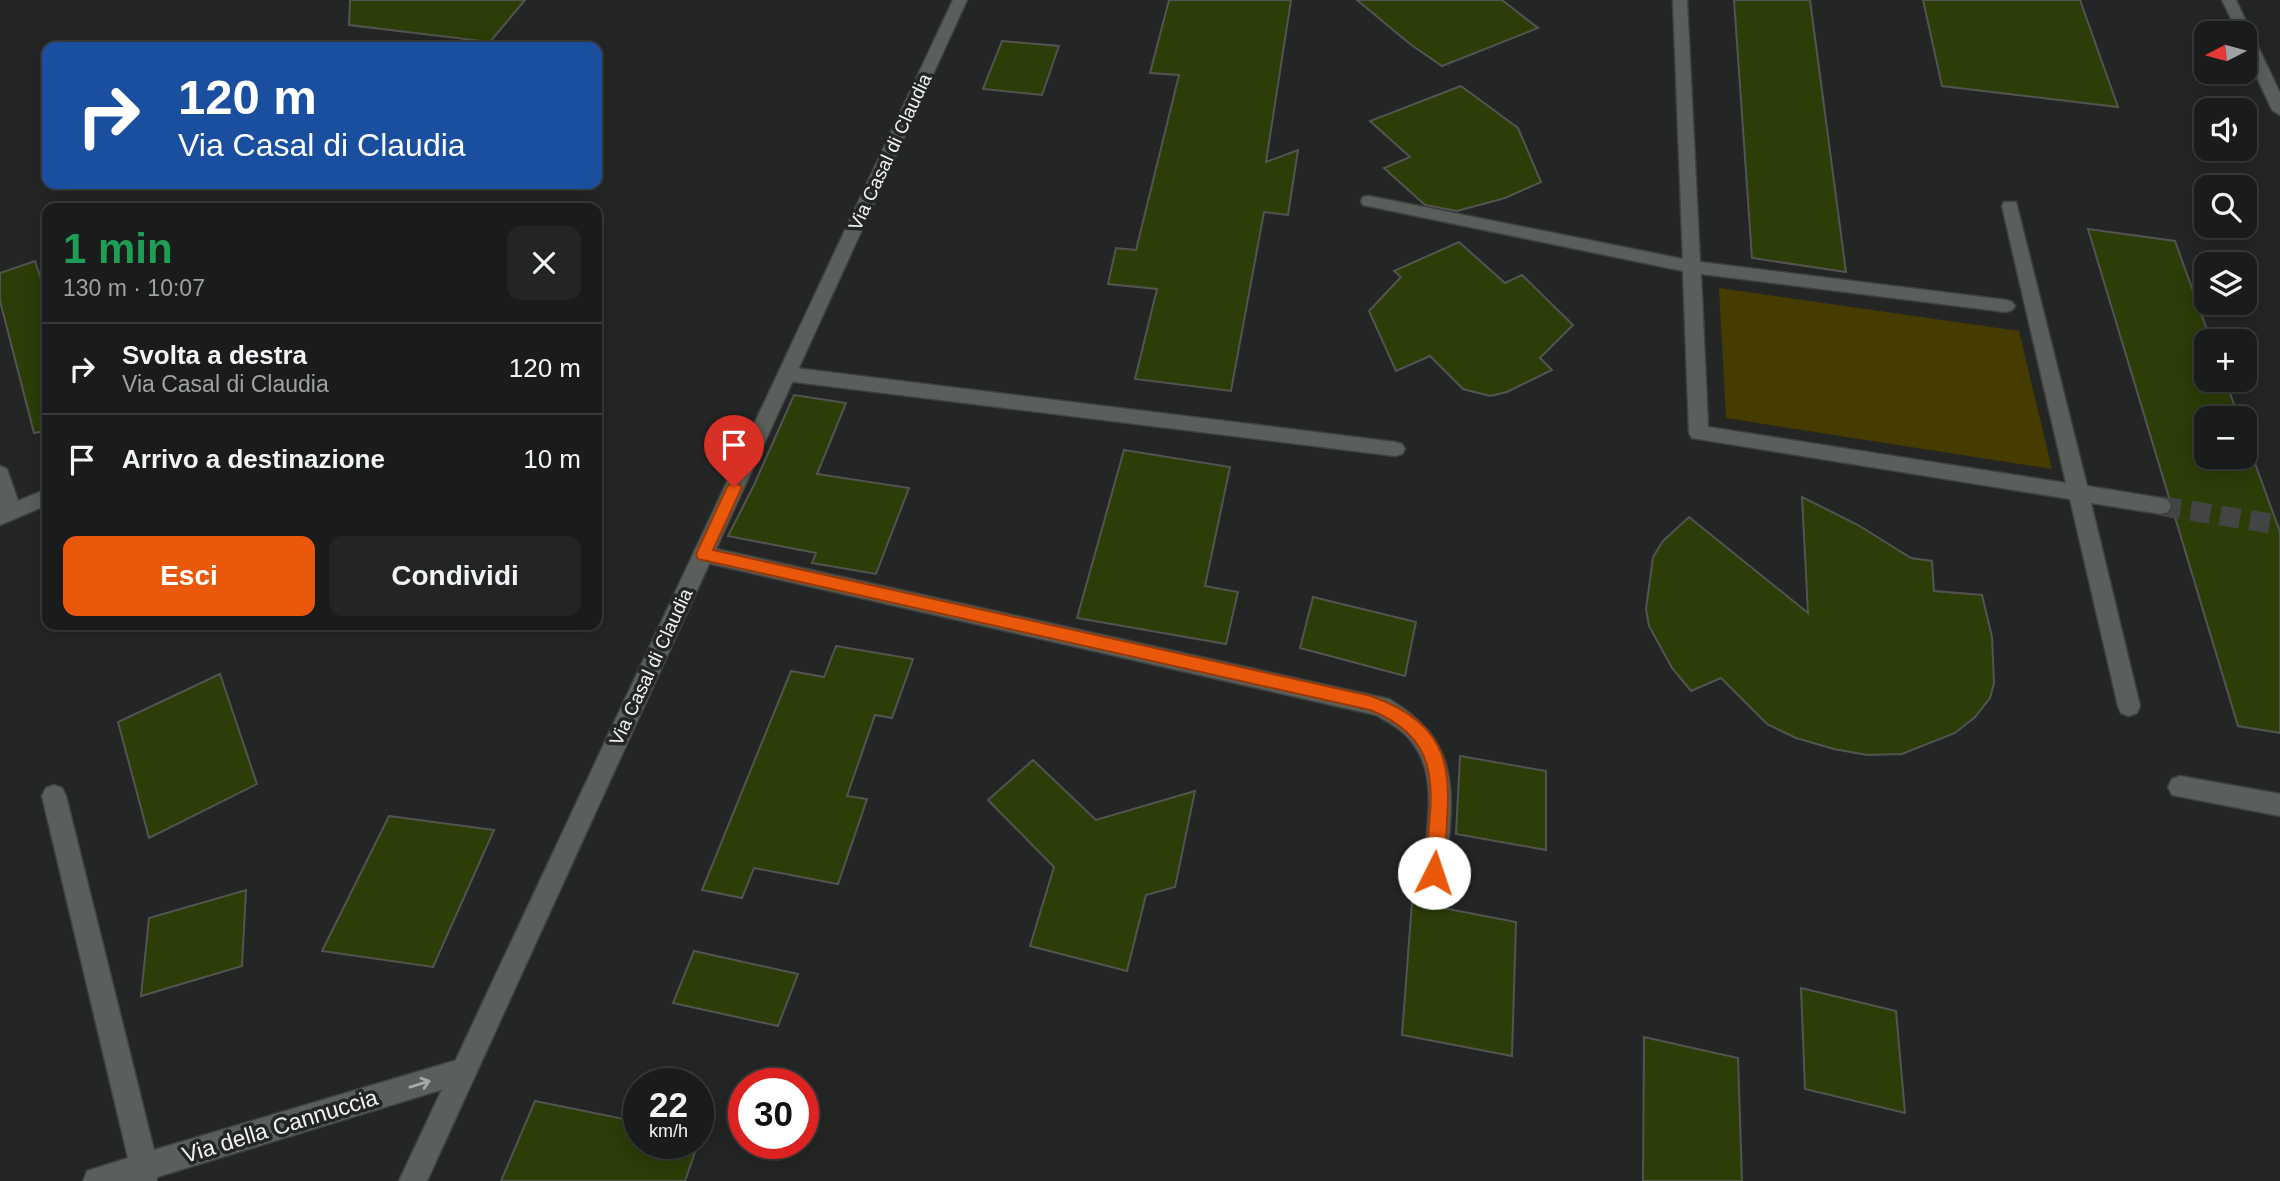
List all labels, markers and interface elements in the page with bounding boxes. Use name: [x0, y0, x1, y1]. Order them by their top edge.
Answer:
north arrow: [2194, 21, 2258, 84]
map controls: [2194, 21, 2257, 469]
icon: right: [63, 70, 154, 161]
text: 120 m: [178, 70, 317, 124]
street label: Via Casal di Claudia: [844, 70, 936, 234]
button: sound: [2194, 98, 2257, 161]
text: Via Casal di Claudia: [178, 127, 466, 163]
button: search: [2194, 175, 2257, 238]
text: 1 min: [63, 225, 173, 272]
button: close: [507, 226, 581, 300]
button: layers: [2194, 252, 2257, 315]
text: 130 m · 10:07: [63, 275, 205, 301]
button: +: [2194, 329, 2257, 392]
text: Svolta a destra: [122, 340, 307, 370]
icon: right: [63, 350, 101, 388]
text: 120 m: [509, 353, 581, 383]
text: Via Casal di Claudia: [122, 371, 329, 397]
button: −: [2194, 406, 2257, 469]
pin: [704, 415, 764, 487]
icon: arrive: [715, 426, 753, 464]
icon: arrive: [63, 441, 101, 479]
text: Arrivo a destinazione: [122, 444, 385, 474]
text: 10 m: [523, 444, 581, 474]
button: Esci: [63, 536, 315, 616]
button: Condividi: [329, 536, 581, 616]
street label: Via Casal di Claudia: [605, 585, 697, 749]
position arrow: [1397, 836, 1471, 910]
speed limit sign: 30: [728, 1068, 819, 1159]
one-way arrow: [409, 1076, 431, 1089]
street label: Via della Cannuccia: [179, 1084, 381, 1168]
text: 22: [649, 1085, 688, 1124]
text: km/h: [649, 1121, 688, 1141]

